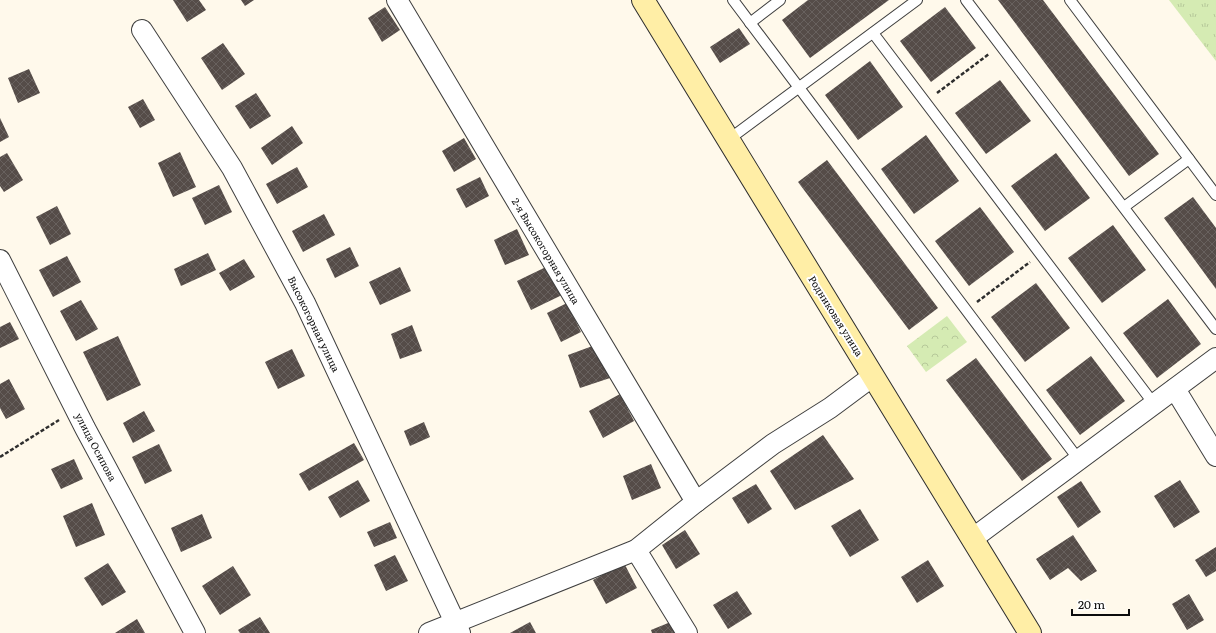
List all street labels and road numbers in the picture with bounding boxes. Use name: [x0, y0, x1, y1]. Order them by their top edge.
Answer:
street label: 2-я Высокогорная улица: [509, 195, 584, 307]
street label: Родниковая улица: [806, 272, 868, 359]
street label: Высокогорная улица: [285, 273, 344, 375]
street label: улица Осипова: [72, 410, 121, 484]

